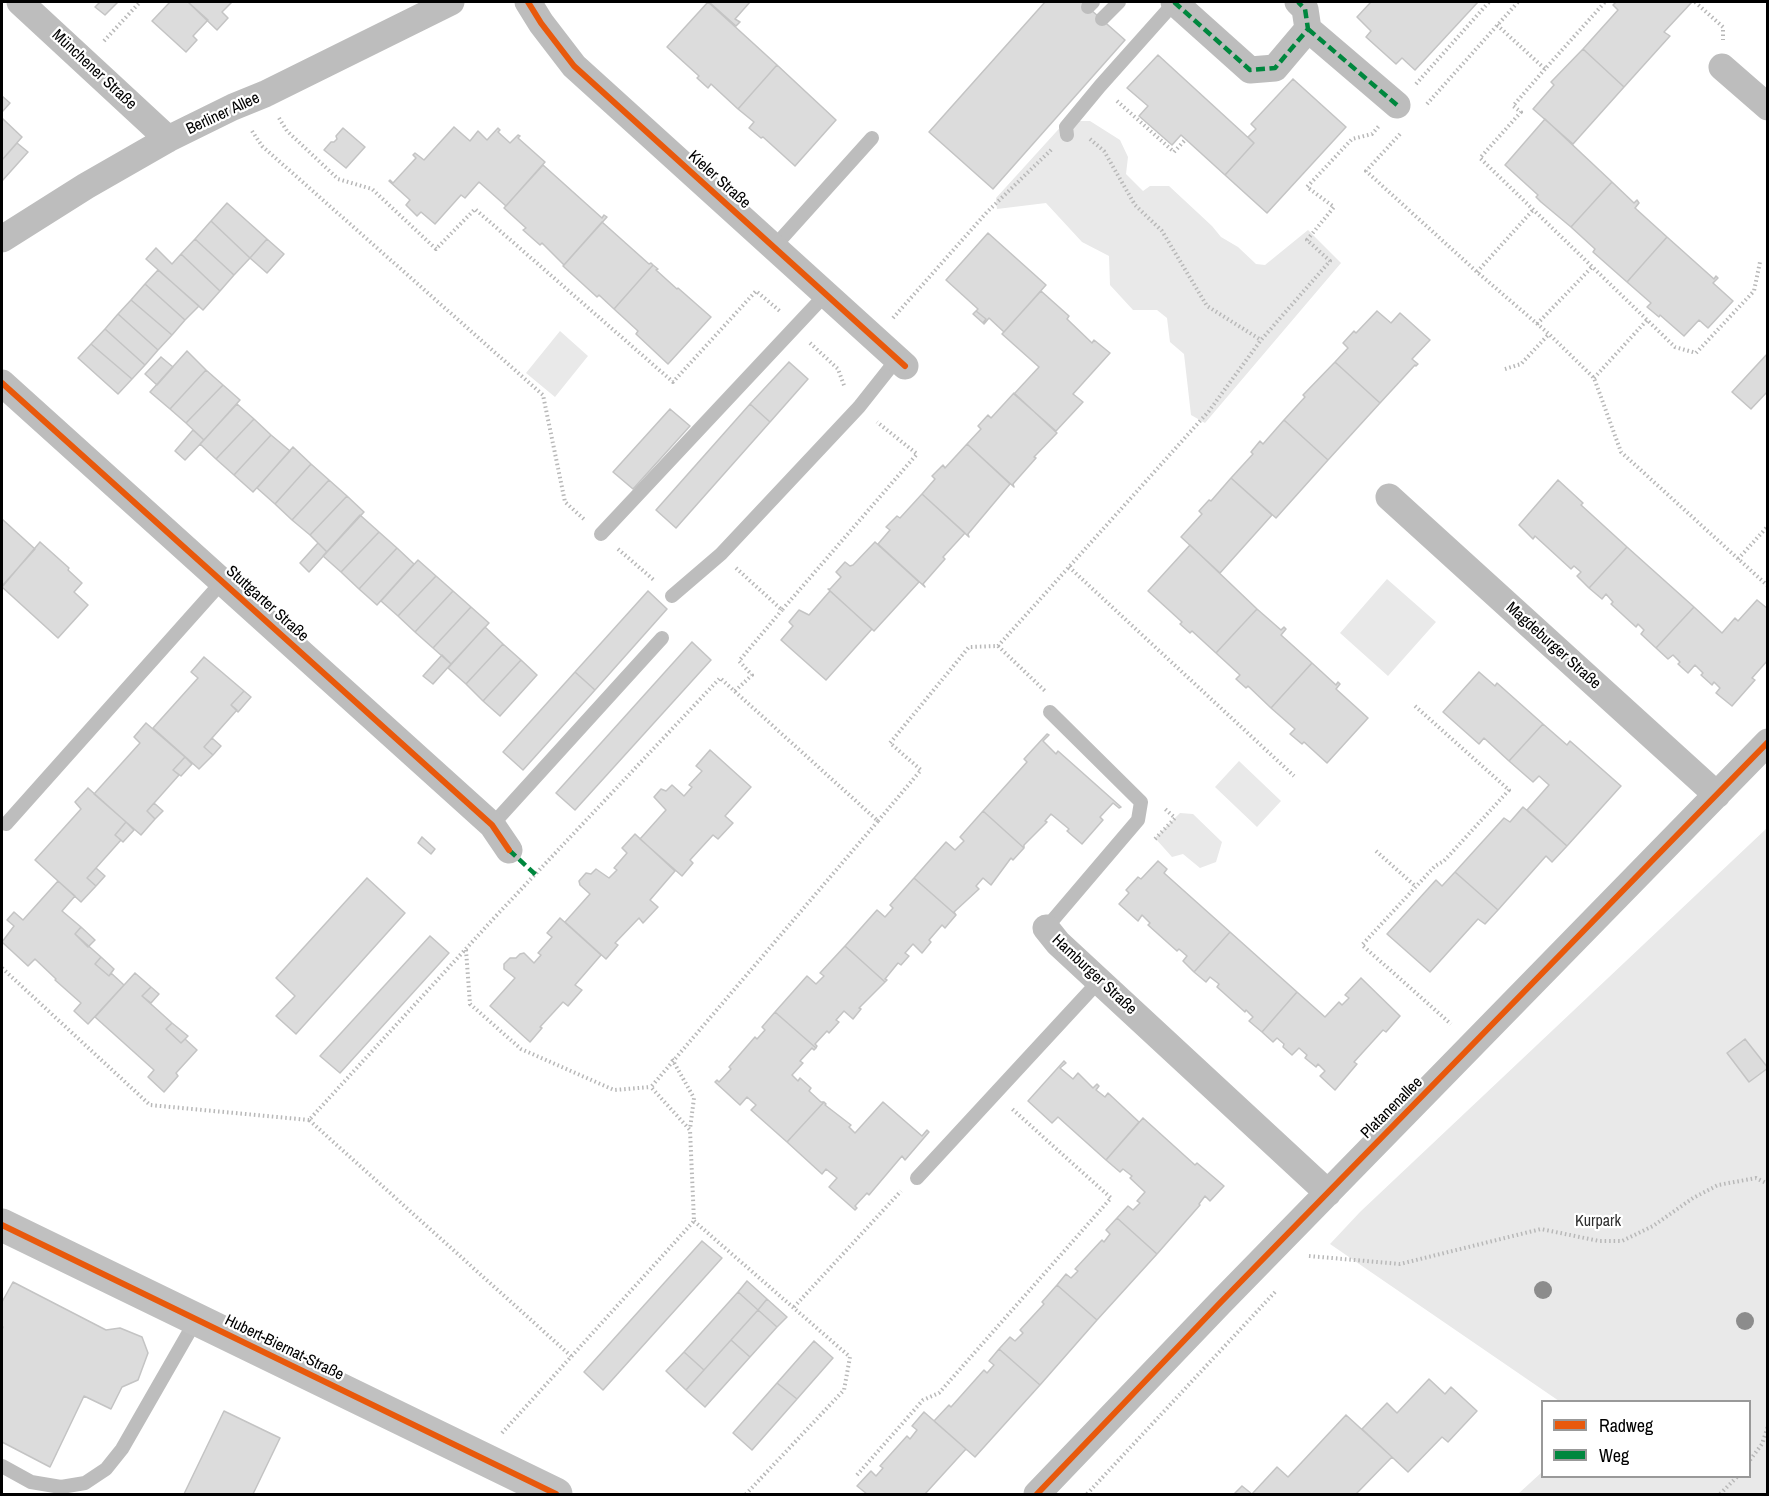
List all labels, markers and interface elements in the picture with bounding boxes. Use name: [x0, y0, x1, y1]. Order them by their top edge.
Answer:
street label: Münchener Straße: [48, 26, 140, 114]
street label: Berliner Allee: [183, 89, 263, 139]
street label: Kieler Straße: [684, 147, 754, 213]
street label: Stuttgarter Straße: [222, 562, 312, 646]
street label: Magdeburger Straße: [1502, 598, 1604, 694]
street label: Hamburger Straße: [1048, 931, 1140, 1019]
street label: Platanenallee: [1357, 1073, 1427, 1143]
park label: Kurpark: [1575, 1212, 1621, 1232]
street label: Hubert-Biernat-Straße: [221, 1311, 347, 1385]
legend: [1541, 1400, 1751, 1478]
text: Radweg: [1599, 1413, 1653, 1438]
text: Weg: [1599, 1443, 1629, 1468]

